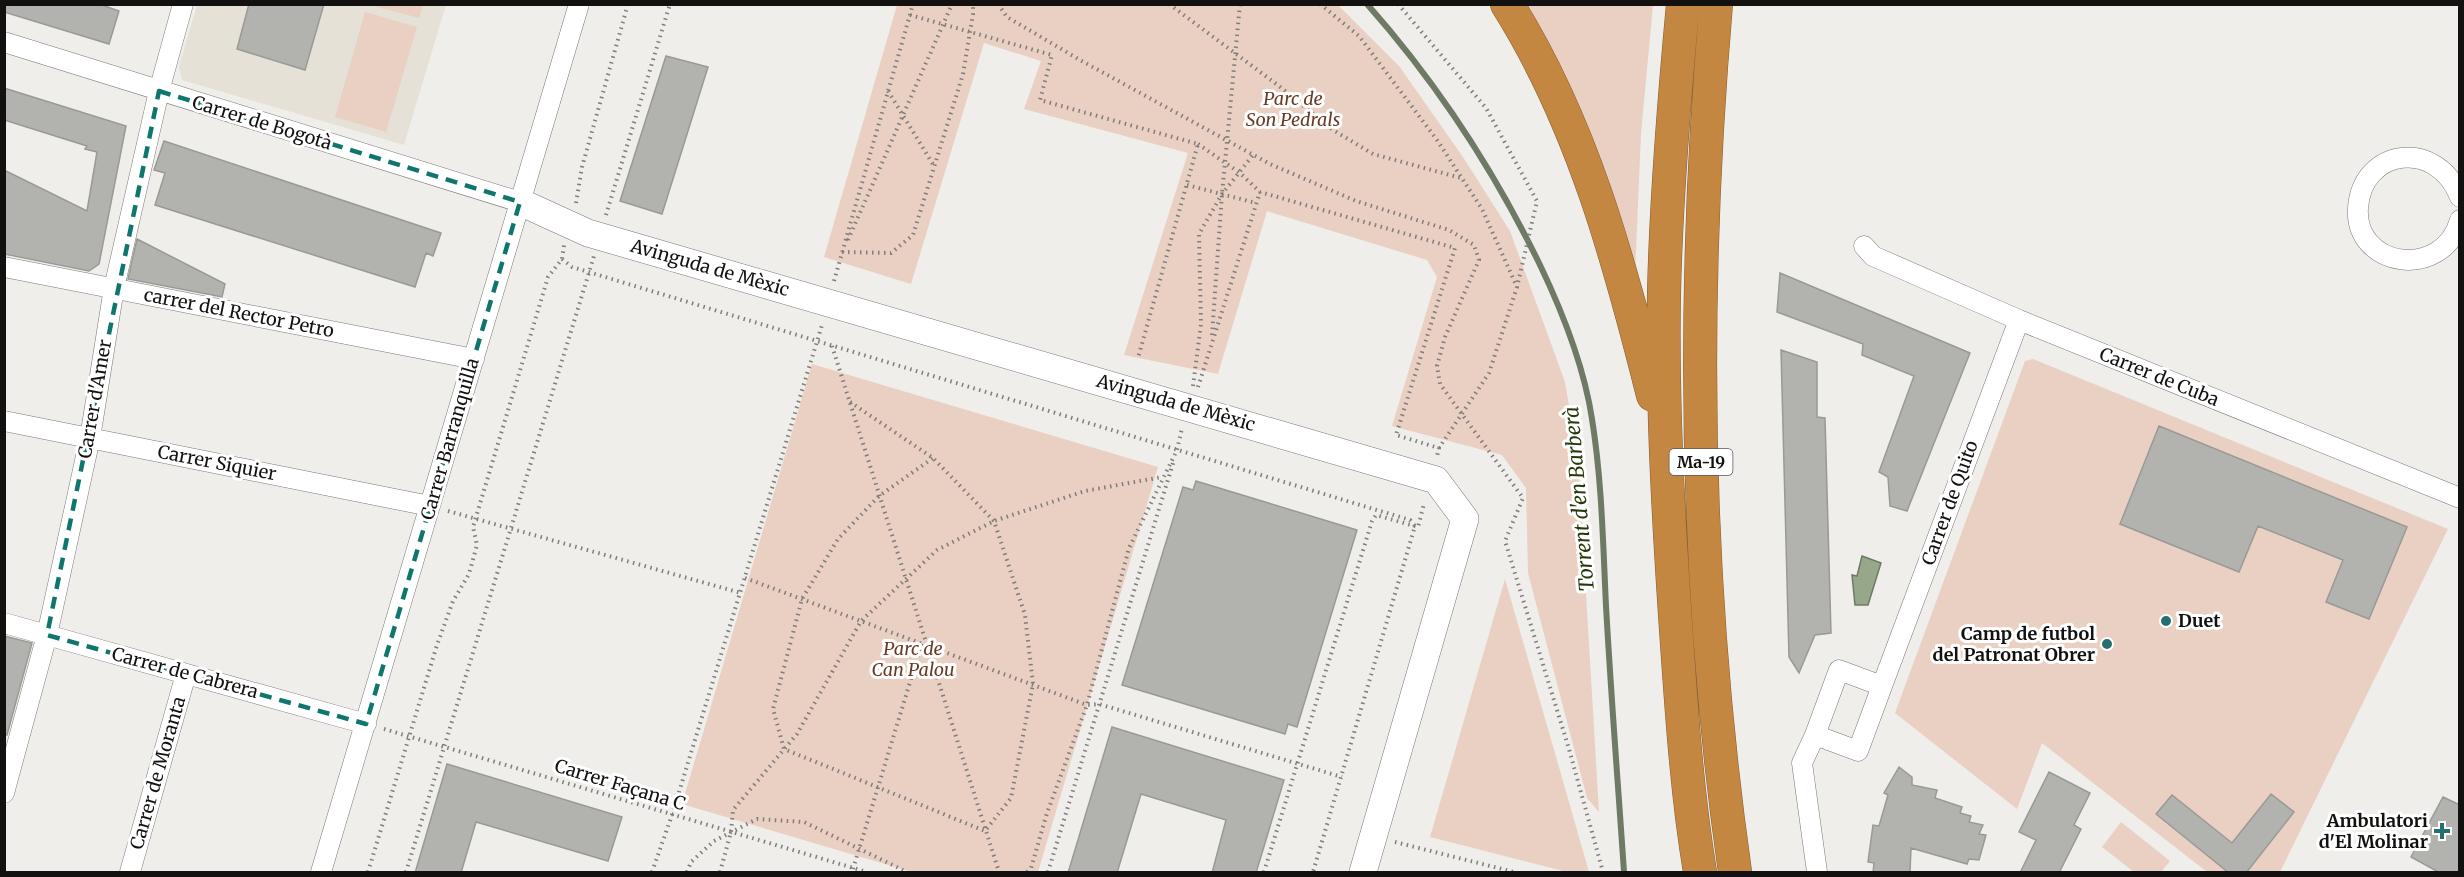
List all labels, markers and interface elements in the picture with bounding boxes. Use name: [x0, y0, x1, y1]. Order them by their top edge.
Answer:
park label: Parc de Son Pedrals: [1246, 87, 1340, 131]
street label: Carrer de Bogotà: [189, 90, 335, 155]
street label: Avinguda de Mèxic: [627, 234, 792, 301]
street label: carrer del Rector Petro: [142, 283, 336, 342]
street label: Carrer d'Amer: [73, 338, 116, 460]
street label: Carrer de Cuba: [2096, 342, 2223, 411]
street label: Carrer Barranquilla: [415, 355, 484, 522]
street label: Avinguda de Mèxic: [1093, 369, 1258, 436]
water label: Torrent d'en Barberà: [1558, 406, 1599, 592]
street label: Carrer de Quito: [1916, 437, 1983, 568]
street label: Carrer Siquier: [156, 440, 278, 485]
road number: Ma-19: [1670, 449, 1732, 475]
place label: Duet: [2178, 609, 2221, 632]
marker: Duet: [2159, 614, 2173, 628]
place label: Camp de futbol del Patronat Obrer: [1933, 622, 2095, 666]
park label: Parc de Can Palou: [871, 637, 955, 681]
marker: Camp de futbol del Patronat Obrer: [2100, 637, 2114, 651]
street label: Carrer de Cabrera: [109, 642, 261, 703]
street label: Carrer de Moranta: [125, 693, 190, 852]
street label: Carrer Façana C: [552, 754, 688, 815]
place label: Ambulatori d'El Molinar: [2319, 809, 2428, 853]
marker: Ambulatori d'El Molinar: [2433, 822, 2451, 840]

